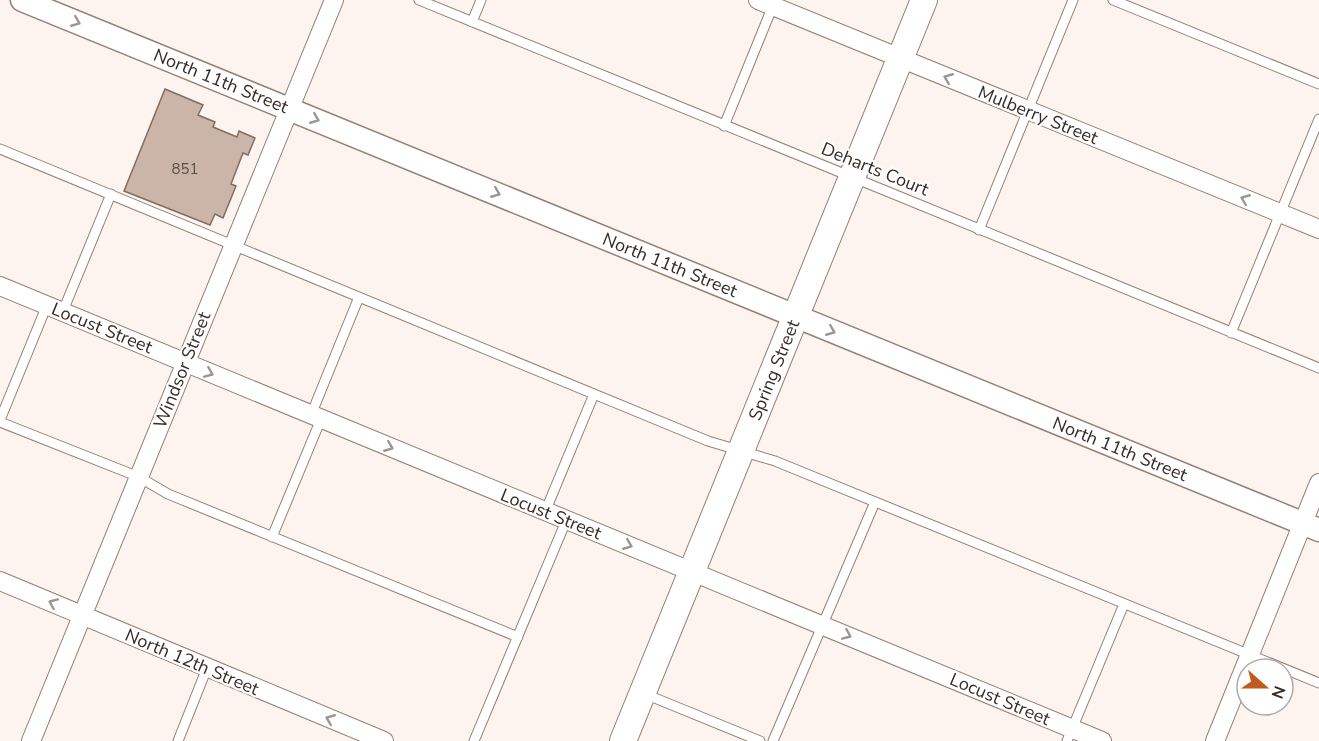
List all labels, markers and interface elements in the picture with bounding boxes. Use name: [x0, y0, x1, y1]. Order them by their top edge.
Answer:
one-way arrow: [70, 15, 81, 27]
street label: North 11th Street: [150, 43, 293, 119]
one-way arrow: [943, 73, 954, 85]
street label: Mulberry Street: [974, 80, 1102, 150]
one-way arrow: [309, 112, 320, 124]
street label: Deharts Court: [818, 137, 933, 202]
house number: 851: [171, 159, 199, 179]
one-way arrow: [489, 186, 500, 198]
one-way arrow: [1240, 194, 1251, 206]
street label: North 11th Street: [599, 227, 742, 303]
street label: Locust Street: [48, 297, 157, 359]
street label: Windsor Street: [148, 308, 217, 432]
street label: Spring Street: [743, 315, 805, 424]
one-way arrow: [825, 324, 836, 336]
one-way arrow: [203, 366, 214, 378]
street label: North 11th Street: [1049, 411, 1192, 487]
one-way arrow: [383, 440, 394, 452]
street label: Locust Street: [497, 483, 606, 545]
one-way arrow: [622, 538, 633, 550]
one-way arrow: [48, 599, 59, 611]
street label: North 12th Street: [121, 623, 263, 701]
one-way arrow: [841, 628, 852, 640]
north arrow: [1235, 657, 1295, 717]
street label: Locust Street: [946, 667, 1054, 731]
text: N: [1266, 682, 1290, 702]
one-way arrow: [325, 714, 336, 726]

